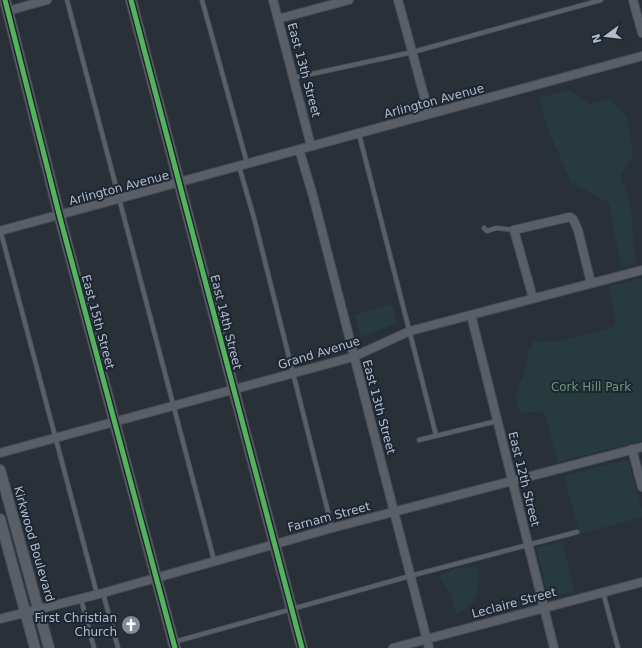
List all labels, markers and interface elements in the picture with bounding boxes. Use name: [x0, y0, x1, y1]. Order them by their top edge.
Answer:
north arrow: [586, 16, 626, 56]
street label: East 13th Street: [285, 21, 323, 119]
text: N: [589, 32, 604, 45]
street label: Arlington Avenue: [382, 81, 486, 121]
street label: Arlington Avenue: [67, 168, 171, 208]
street label: East 15th Street: [79, 273, 117, 371]
street label: East 14th Street: [207, 273, 245, 371]
street label: Grand Avenue: [276, 334, 362, 372]
street label: East 13th Street: [360, 358, 398, 456]
park label: Cork Hill Park: [551, 380, 631, 394]
street label: East 12th Street: [505, 430, 543, 528]
street label: Kirkwood Boulevard: [11, 485, 57, 603]
street label: Farnam Street: [286, 499, 372, 535]
street label: Leclaire Street: [470, 585, 558, 621]
place label: First Christian Church: [34, 611, 117, 639]
church icon: First Christian Church: [120, 614, 142, 636]

